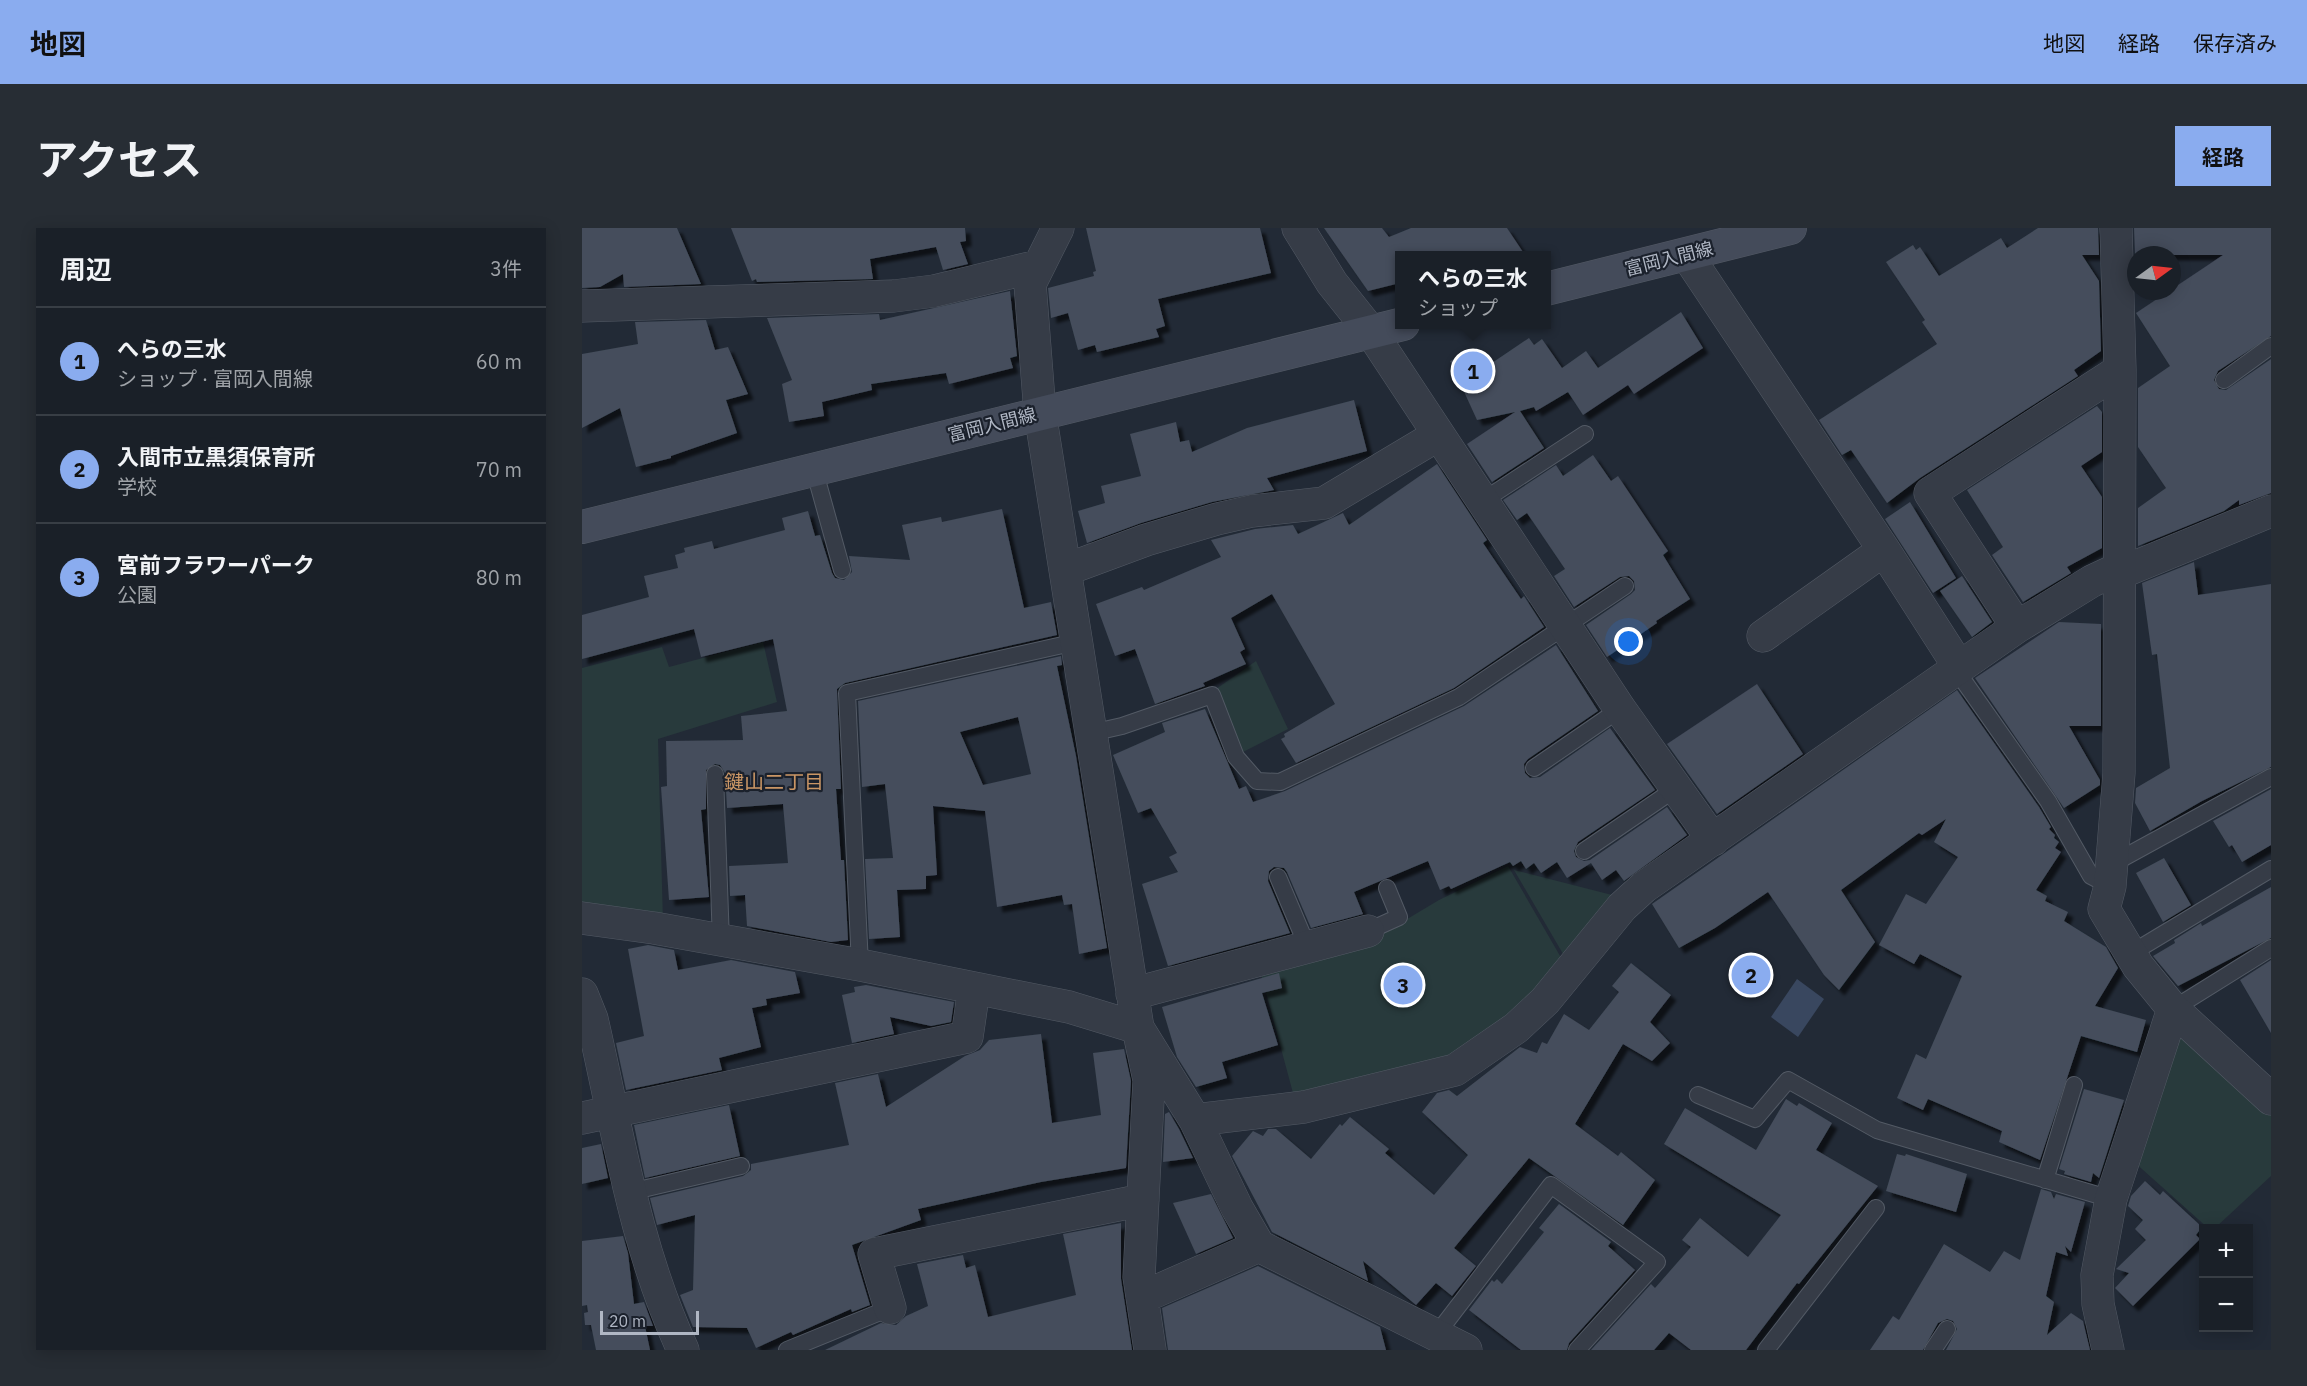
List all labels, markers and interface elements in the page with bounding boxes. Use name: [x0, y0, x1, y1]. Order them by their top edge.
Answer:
text: 地図: [30, 25, 86, 62]
text: 地図: [2043, 29, 2085, 57]
text: 経路: [2118, 29, 2160, 57]
text: 保存済み: [2193, 29, 2277, 57]
button: 経路: [2175, 126, 2271, 186]
text: アクセス: [36, 132, 202, 187]
street label: 富岡入間線: [1622, 236, 1715, 281]
north arrow: [2127, 246, 2181, 300]
popup: [1395, 251, 1551, 329]
text: 周辺: [60, 252, 112, 286]
text: 3件: [490, 255, 522, 282]
text: へらの三水: [1418, 263, 1528, 292]
text: ショップ: [1418, 294, 1498, 321]
text: へらの三水: [117, 334, 227, 363]
text: 1: [74, 348, 86, 375]
text: 60 m: [476, 348, 522, 375]
pin: 1: [1454, 348, 1492, 394]
text: ショップ · 富岡入間線: [117, 365, 313, 392]
street label: 富岡入間線: [945, 402, 1038, 447]
text: 入間市立黒須保育所: [117, 442, 315, 471]
text: 2: [74, 456, 86, 483]
text: 70 m: [476, 456, 522, 483]
text: 学校: [117, 473, 157, 500]
text: 宮前フラワーパーク: [117, 550, 315, 579]
text: 3: [74, 564, 86, 591]
text: 80 m: [476, 564, 522, 591]
text: 公園: [117, 581, 157, 608]
your location: [1614, 627, 1643, 656]
district label: 鍵山二丁目: [724, 768, 824, 795]
pin: 2: [1732, 952, 1770, 998]
pin: 3: [1384, 962, 1422, 1008]
map controls: [2199, 1224, 2253, 1332]
button: +: [2199, 1224, 2253, 1278]
button: −: [2199, 1278, 2253, 1332]
scale bar: [600, 1308, 699, 1336]
text: 20 m: [609, 1311, 646, 1331]

